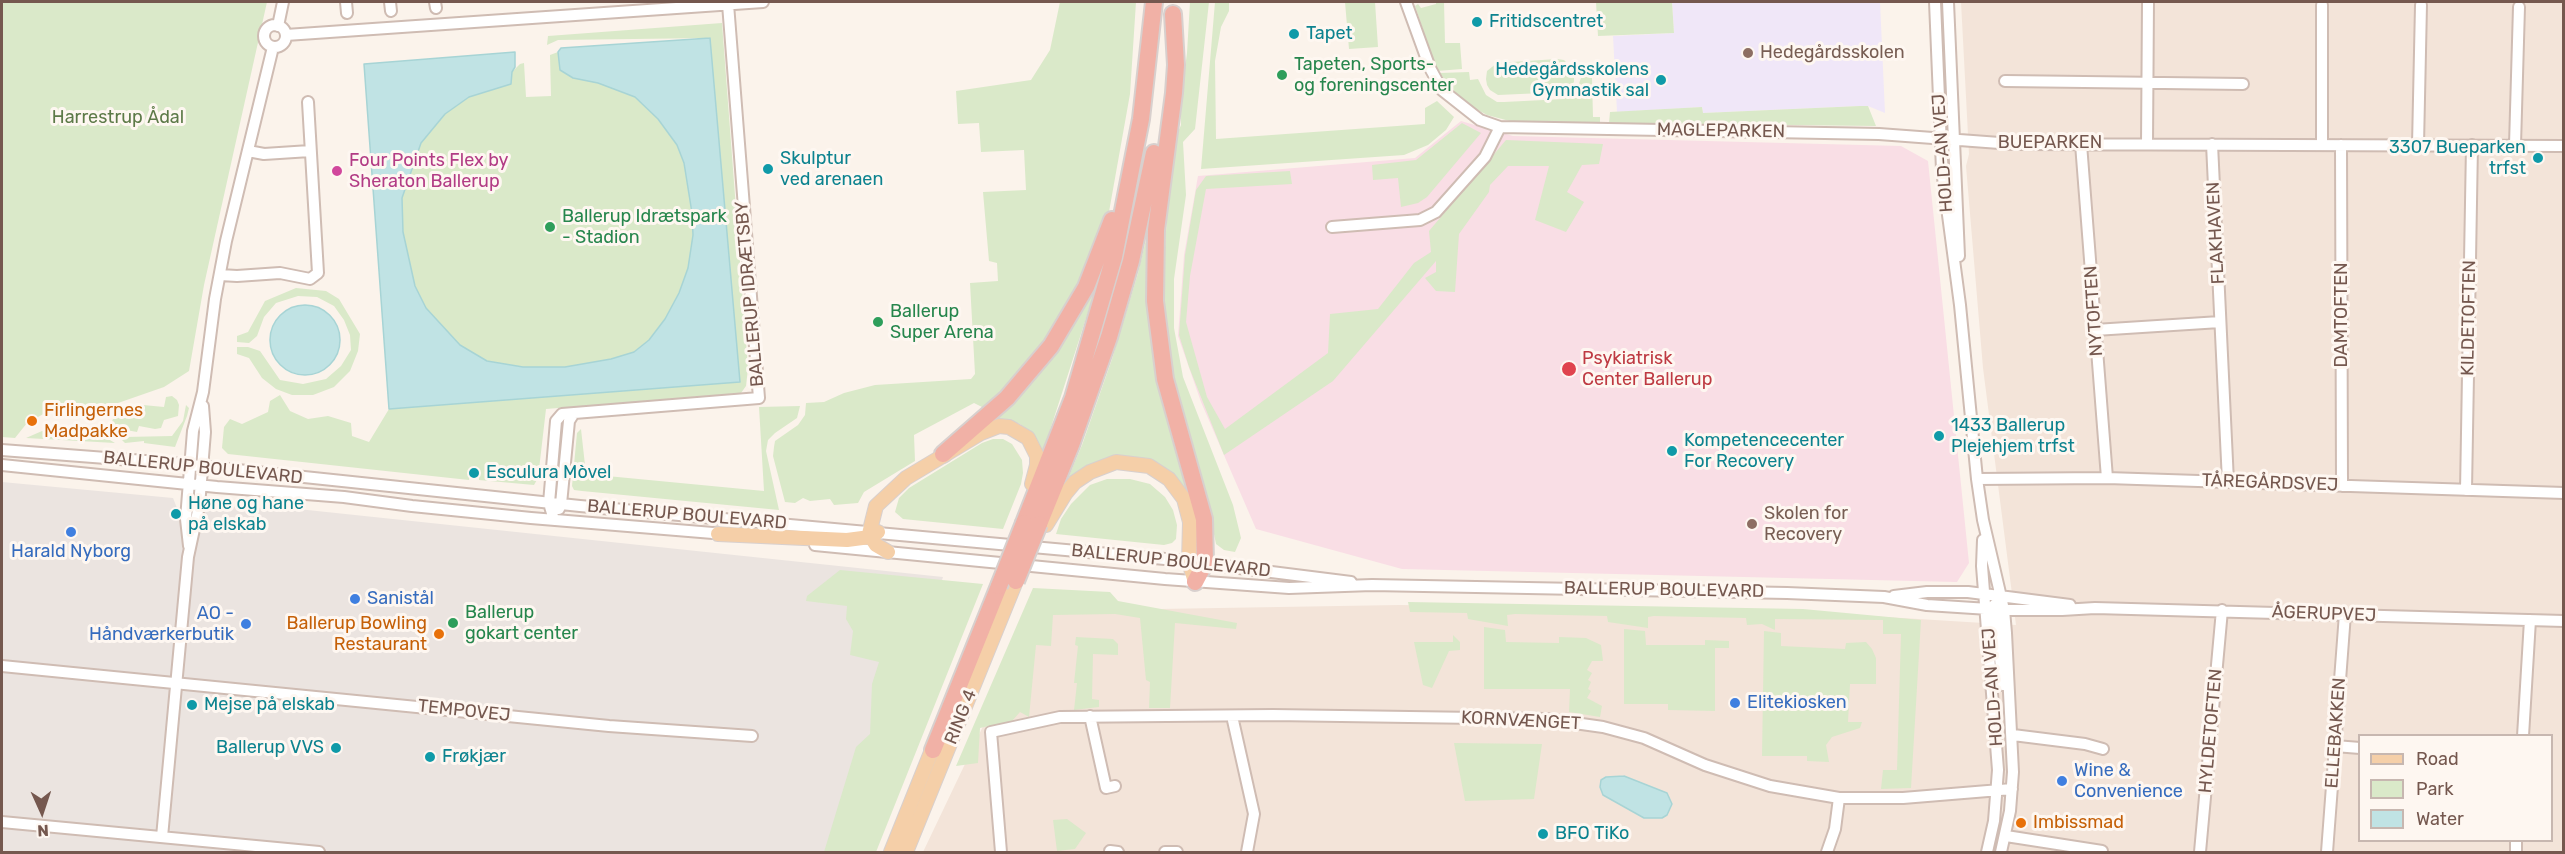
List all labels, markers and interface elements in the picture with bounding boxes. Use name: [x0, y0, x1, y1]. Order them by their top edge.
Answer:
place label: Fritidscentret: [1489, 11, 1603, 33]
marker: Fritidscentret: [1470, 15, 1484, 29]
place label: Tapet: [1306, 23, 1352, 45]
marker: Tapet: [1287, 27, 1301, 41]
place label: Hedegårdsskolen: [1760, 42, 1905, 64]
marker: Hedegårdsskolen: [1741, 46, 1755, 60]
place label: Tapeten, Sports- og foreningscenter: [1294, 54, 1454, 97]
place label: Hedegårdsskolens Gymnastik sal: [1495, 59, 1649, 101]
marker: Tapeten, Sports- og foreningscenter: [1275, 68, 1289, 82]
marker: Hedegårdsskolens Gymnastik sal: [1654, 73, 1668, 87]
street label: HOLD-AN VEJ: [1928, 93, 1958, 213]
park label: Harrestrup Ådal: [52, 107, 184, 129]
street label: MAGLEPARKEN: [1657, 119, 1785, 143]
street label: BUEPARKEN: [1998, 132, 2102, 154]
place label: 3307 Bueparken trfst: [2389, 137, 2526, 180]
place label: Skulptur ved arenaen: [780, 148, 883, 190]
place label: Four Points Flex by Sheraton Ballerup: [349, 150, 508, 192]
marker: 3307 Bueparken trfst: [2531, 151, 2545, 165]
marker: Skulptur ved arenaen: [761, 162, 775, 176]
marker: Four Points Flex by Sheraton Ballerup: [330, 164, 344, 178]
street label: FLAKHAVEN: [2203, 181, 2229, 285]
street label: BALLERUP IDRÆTSBY: [731, 200, 769, 388]
place label: Ballerup Idrætspark - Stadion: [562, 206, 727, 248]
marker: Ballerup Idrætspark - Stadion: [543, 220, 557, 234]
street label: KILDETOFTEN: [2457, 260, 2481, 376]
street label: DAMTOFTEN: [2331, 262, 2353, 368]
street label: NYTOFTEN: [2080, 265, 2108, 357]
place label: Ballerup Super Arena: [890, 301, 994, 344]
marker: Ballerup Super Arena: [871, 315, 885, 329]
place label: Psykiatrisk Center Ballerup: [1582, 348, 1712, 391]
marker: Psykiatrisk Center Ballerup: [1560, 360, 1578, 378]
place label: Firlingernes Madpakke: [44, 400, 143, 442]
marker: Firlingernes Madpakke: [25, 414, 39, 428]
place label: 1433 Ballerup Plejehjem trfst: [1951, 415, 2075, 458]
marker: 1433 Ballerup Plejehjem trfst: [1932, 429, 1946, 443]
place label: Kompetencecenter For Recovery: [1684, 430, 1844, 472]
marker: Kompetencecenter For Recovery: [1665, 444, 1679, 458]
street label: BALLERUP BOULEVARD: [102, 447, 304, 489]
place label: Esculura Mòvel: [486, 462, 611, 484]
marker: Esculura Mòvel: [467, 466, 481, 480]
street label: TÅREGÅRDSVEJ: [2201, 470, 2339, 496]
place label: Høne og hane på elskab: [188, 493, 304, 536]
street label: BALLERUP BOULEVARD: [586, 496, 788, 534]
place label: Skolen for Recovery: [1764, 503, 1848, 546]
marker: Høne og hane på elskab: [169, 507, 183, 521]
marker: Skolen for Recovery: [1745, 517, 1759, 531]
marker: Harald Nyborg: [64, 525, 78, 539]
street label: BALLERUP BOULEVARD: [1070, 540, 1272, 582]
place label: Harald Nyborg: [11, 541, 131, 563]
street label: BALLERUP BOULEVARD: [1564, 577, 1764, 603]
place label: Sanistål: [367, 588, 434, 610]
marker: Sanistål: [348, 592, 362, 606]
street label: ÅGERUPVEJ: [2271, 601, 2377, 627]
place label: Ballerup gokart center: [465, 602, 578, 644]
place label: AO - Håndværkerbutik: [89, 603, 234, 646]
place label: Ballerup Bowling Restaurant: [286, 613, 427, 656]
marker: Ballerup gokart center: [446, 616, 460, 630]
marker: AO - Håndværkerbutik: [239, 617, 253, 631]
marker: Ballerup Bowling Restaurant: [432, 627, 446, 641]
street label: HOLD-AN VEJ: [1978, 627, 2008, 747]
street label: HYLDETOFTEN: [2195, 668, 2227, 794]
street label: ELLEBAKKEN: [2321, 677, 2351, 789]
street label: RING 4: [940, 687, 982, 747]
place label: Elitekiosken: [1747, 692, 1847, 714]
place label: Mejse på elskab: [204, 694, 335, 716]
street label: TEMPOVEJ: [417, 695, 511, 727]
marker: Elitekiosken: [1728, 696, 1742, 710]
marker: Mejse på elskab: [185, 698, 199, 712]
street label: KORNVÆNGET: [1460, 707, 1582, 735]
legend: [2358, 734, 2553, 842]
place label: Ballerup VVS: [216, 737, 324, 759]
marker: Ballerup VVS: [329, 741, 343, 755]
place label: Frøkjær: [442, 746, 506, 768]
text: Road: [2416, 748, 2459, 770]
marker: Frøkjær: [423, 750, 437, 764]
place label: Wine & Convenience: [2074, 760, 2183, 802]
marker: Wine & Convenience: [2055, 774, 2069, 788]
text: Park: [2416, 778, 2453, 800]
north arrow: [12, 782, 72, 842]
text: Water: [2416, 808, 2464, 830]
place label: Imbissmad: [2033, 812, 2124, 834]
marker: Imbissmad: [2014, 816, 2028, 830]
text: N: [37, 821, 49, 840]
place label: BFO TiKo: [1555, 823, 1629, 845]
marker: BFO TiKo: [1536, 827, 1550, 841]

